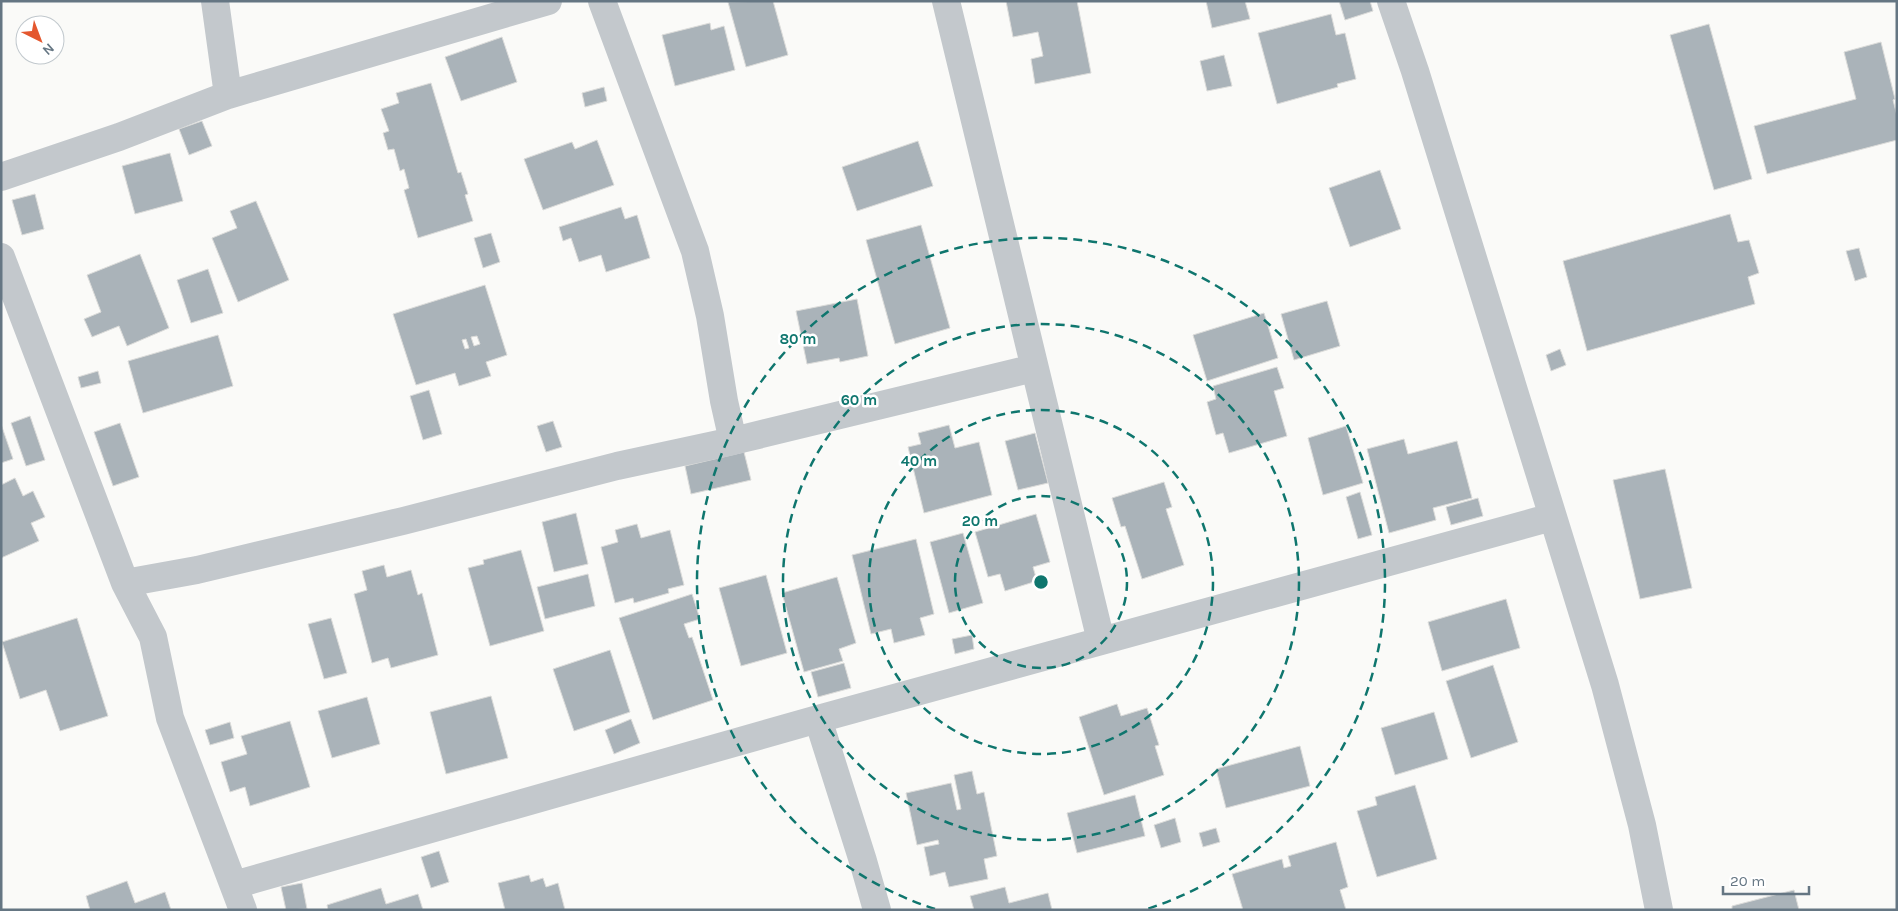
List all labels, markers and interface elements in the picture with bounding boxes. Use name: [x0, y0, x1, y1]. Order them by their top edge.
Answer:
north arrow: [15, 15, 65, 65]
text: N: [39, 40, 58, 59]
text: 80 m: [779, 330, 817, 348]
text: 60 m: [841, 391, 877, 409]
text: 40 m: [901, 452, 937, 470]
text: 20 m: [962, 512, 998, 530]
centre of rings: [1032, 573, 1050, 591]
scale bar: [1723, 864, 1809, 896]
text: 20 m: [1730, 872, 1765, 890]

